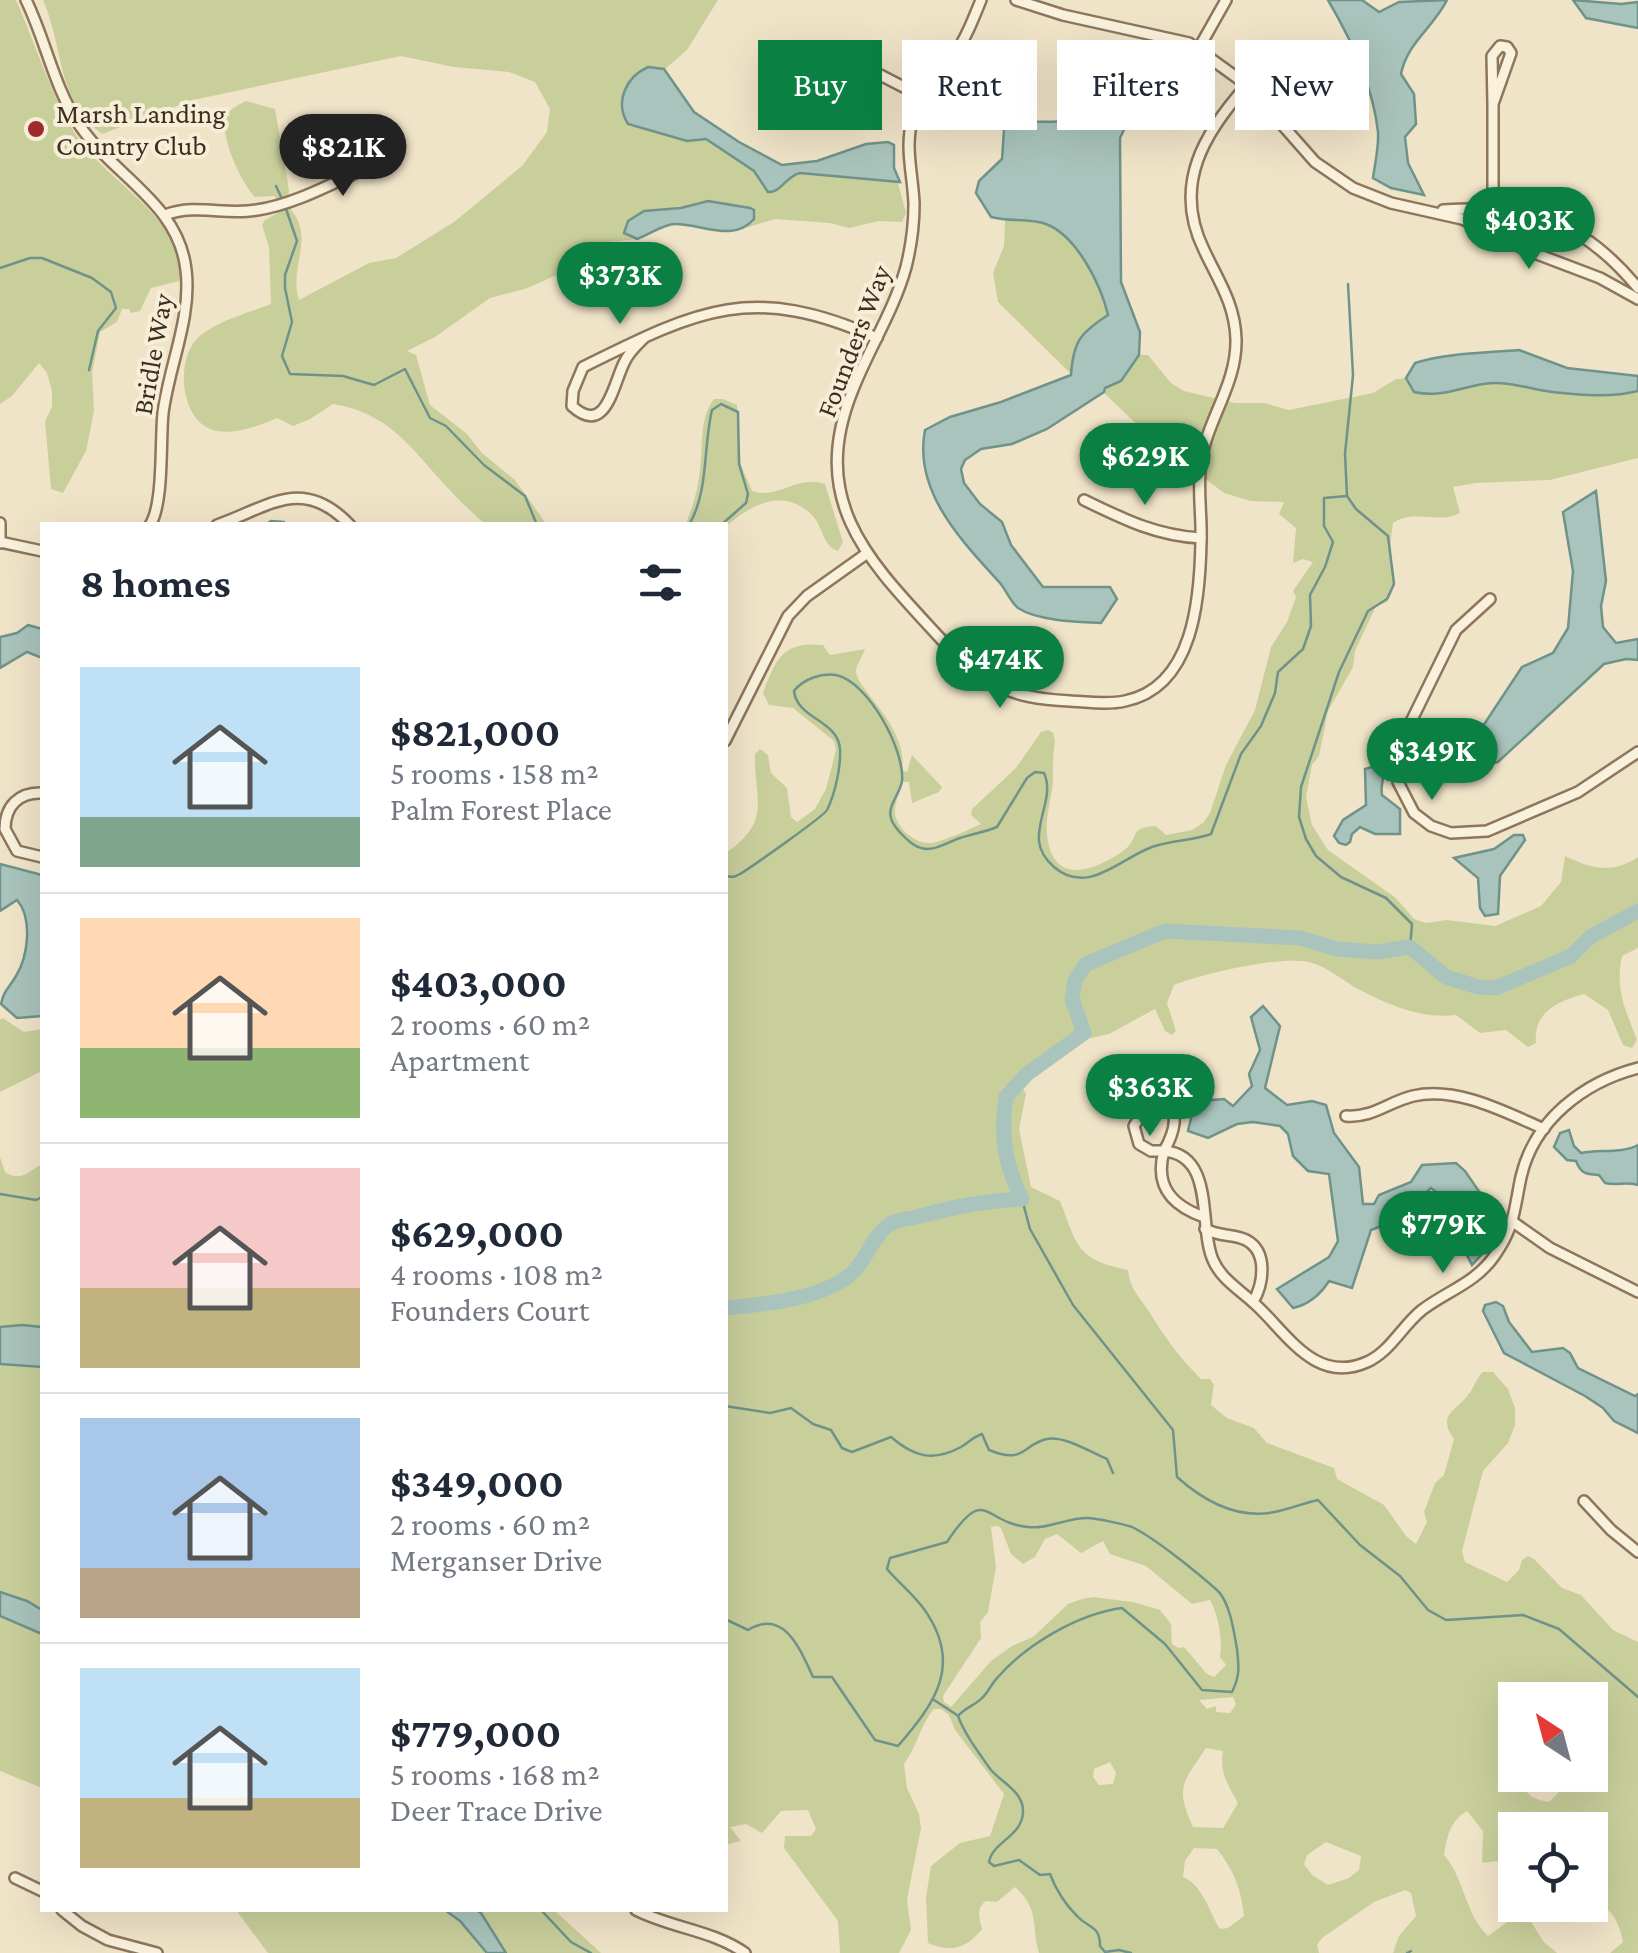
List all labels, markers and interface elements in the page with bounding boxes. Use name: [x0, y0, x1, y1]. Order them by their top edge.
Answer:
chip: Buy: [758, 40, 882, 130]
chip: Rent: [902, 40, 1037, 130]
chip: Filters: [1057, 40, 1215, 130]
chip: New: [1235, 40, 1369, 130]
place label: Marsh Landing Country Club: [56, 98, 226, 161]
pin: $821K: [273, 114, 413, 199]
marker: Marsh Landing Country Club: [25, 118, 47, 140]
text: $821K: [301, 128, 385, 164]
pin: $403K: [1459, 187, 1599, 272]
text: $403K: [1485, 201, 1573, 237]
pin: $373K: [550, 242, 690, 327]
text: $373K: [579, 256, 661, 292]
street label: Founders Way: [810, 260, 897, 422]
street label: Bridle Way: [127, 290, 179, 417]
pin: $629K: [1075, 423, 1215, 508]
text: $629K: [1102, 437, 1188, 473]
icon: filters: [633, 555, 688, 610]
text: 8 homes: [80, 559, 231, 606]
pin: $474K: [930, 626, 1070, 711]
text: $474K: [958, 640, 1042, 676]
icon: home: [160, 707, 280, 827]
text: $821,000: [390, 708, 560, 755]
pin: $349K: [1362, 718, 1502, 803]
text: $349K: [1389, 732, 1475, 768]
text: 5 rooms · 158 m²: [390, 755, 599, 791]
text: Palm Forest Place: [390, 791, 612, 827]
icon: home: [160, 958, 280, 1078]
text: $403,000: [390, 959, 567, 1006]
text: 2 rooms · 60 m²: [390, 1006, 590, 1042]
text: Apartment: [390, 1042, 529, 1078]
pin: $363K: [1080, 1054, 1220, 1139]
text: $363K: [1108, 1068, 1192, 1104]
pin: $779K: [1373, 1191, 1513, 1276]
text: $779K: [1401, 1205, 1485, 1241]
icon: home: [160, 1208, 280, 1328]
text: $629,000: [390, 1209, 564, 1256]
text: 4 rooms · 108 m²: [390, 1256, 603, 1292]
text: Founders Court: [390, 1292, 589, 1328]
icon: home: [160, 1458, 280, 1578]
text: $349,000: [390, 1459, 564, 1506]
text: 2 rooms · 60 m²: [390, 1506, 590, 1542]
text: Merganser Drive: [390, 1542, 602, 1578]
north arrow: [1498, 1682, 1608, 1792]
map controls: [1498, 1682, 1608, 1922]
icon: home: [160, 1708, 280, 1828]
text: $779,000: [390, 1709, 561, 1756]
text: 5 rooms · 168 m²: [390, 1756, 600, 1792]
text: Deer Trace Drive: [390, 1792, 603, 1828]
button: locate: [1498, 1812, 1608, 1922]

